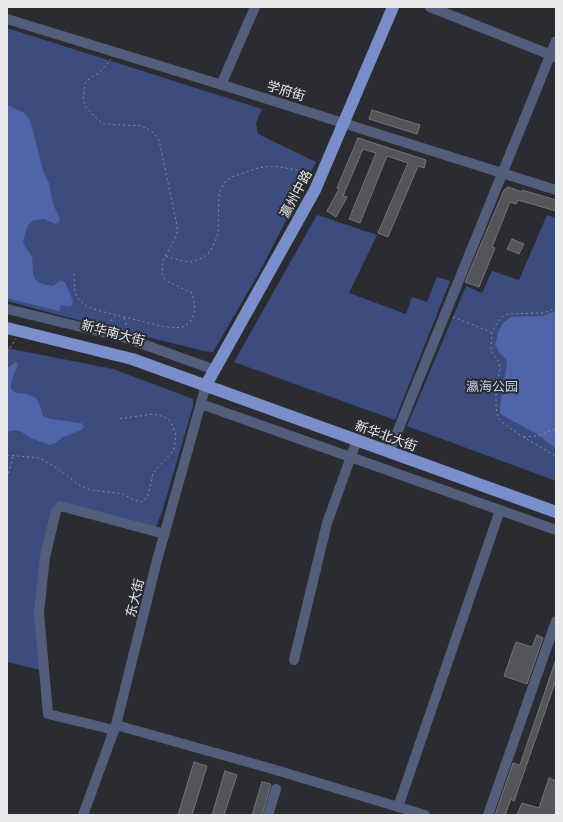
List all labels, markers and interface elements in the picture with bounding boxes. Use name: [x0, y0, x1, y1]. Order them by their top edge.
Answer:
street label: 学府街: [265, 78, 307, 104]
street label: 瀛州中路: [277, 167, 315, 221]
street label: 新华南大街: [80, 317, 146, 349]
park label: 瀛海公园: [466, 379, 518, 395]
street label: 新华北大街: [353, 418, 419, 454]
street label: 东大街: [123, 577, 147, 619]

